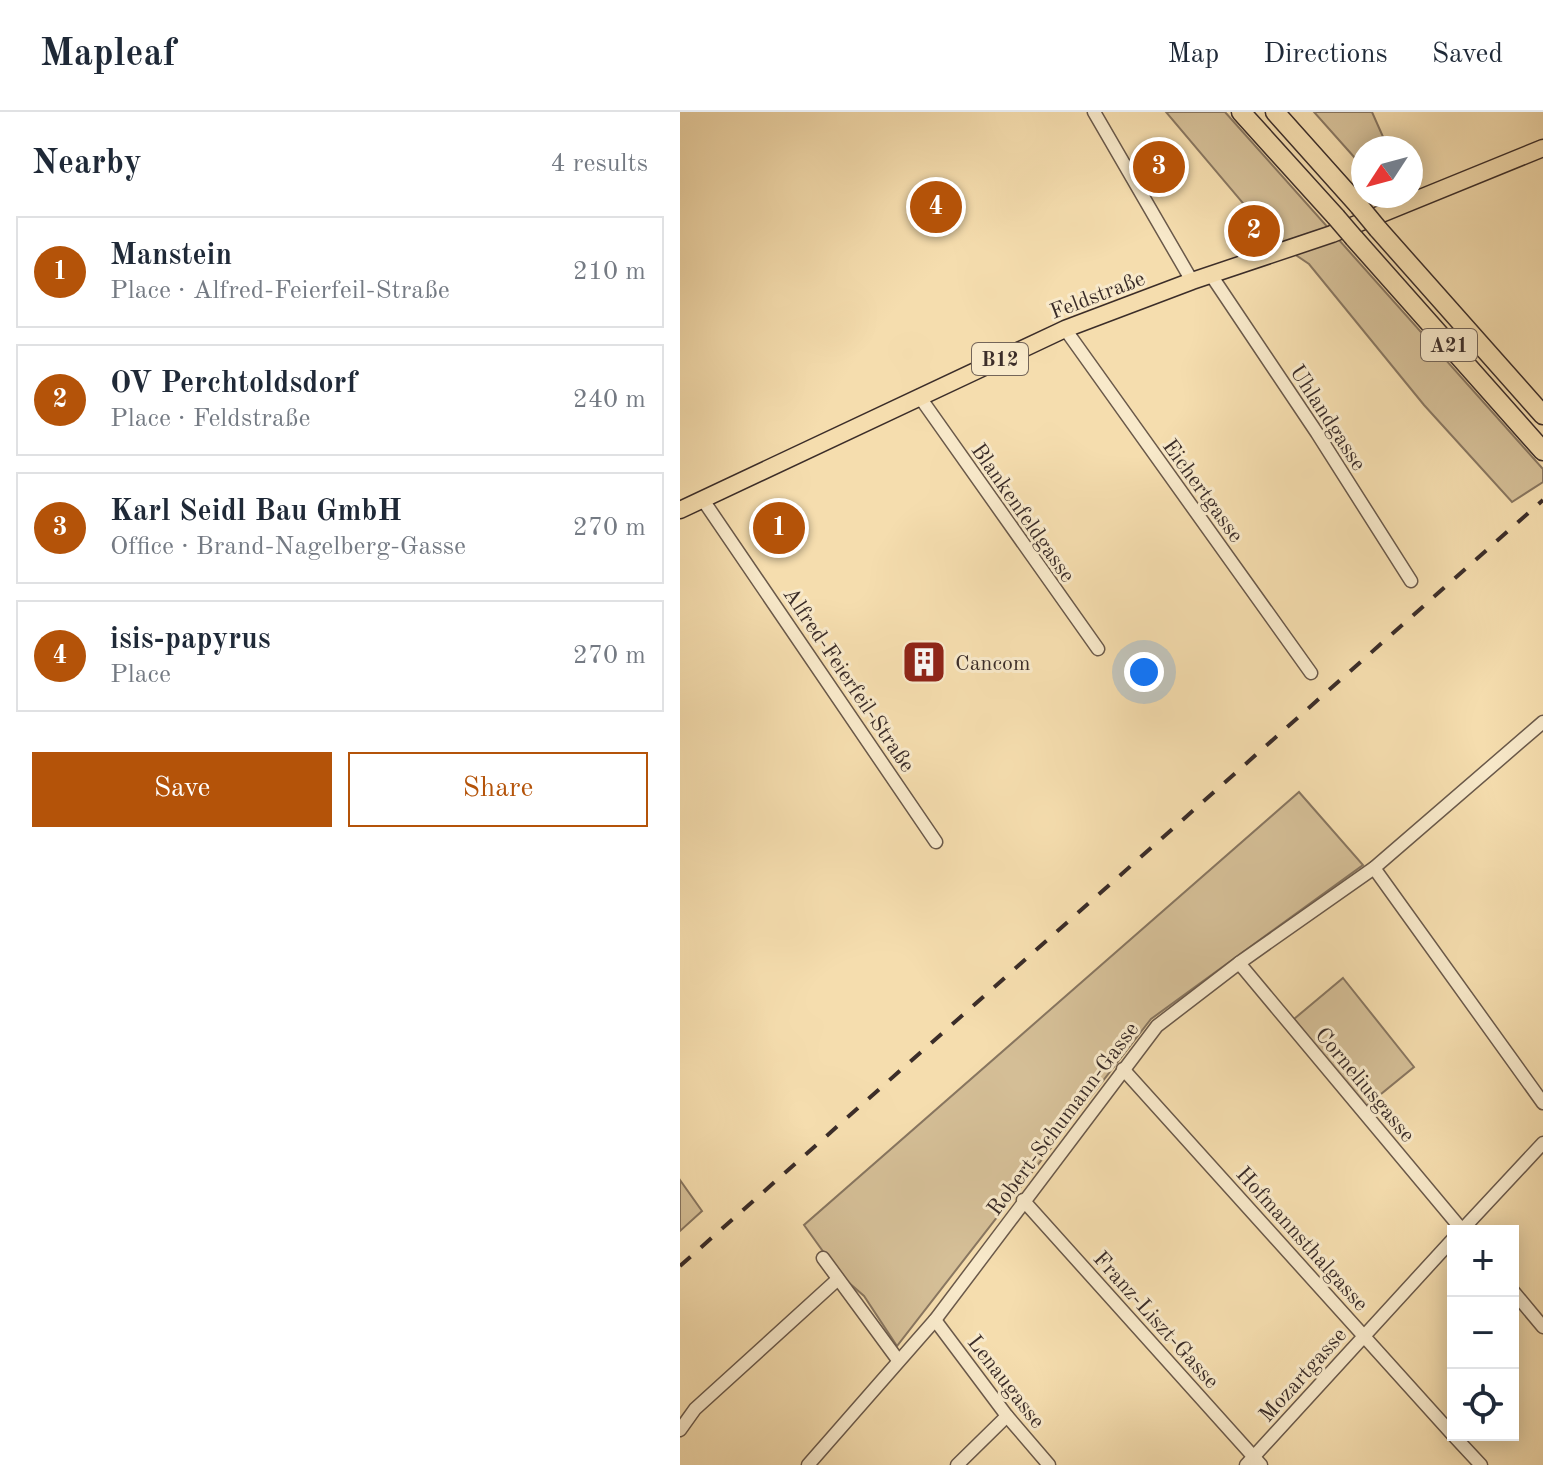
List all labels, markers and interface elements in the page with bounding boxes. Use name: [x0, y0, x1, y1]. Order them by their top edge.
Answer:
text: Mapleaf: [40, 36, 176, 74]
text: Map: [1167, 41, 1219, 69]
text: Directions: [1263, 41, 1388, 69]
text: Saved: [1432, 41, 1503, 69]
north arrow: [1351, 136, 1423, 208]
pin: 3: [1133, 137, 1185, 197]
text: Nearby: [32, 147, 142, 181]
text: 4 results: [550, 151, 648, 177]
pin: 4: [910, 177, 962, 237]
pin: 2: [1228, 201, 1280, 261]
text: Manstein: [110, 241, 232, 271]
text: 1: [52, 259, 68, 285]
text: 210 m: [573, 259, 646, 285]
street label: Feldstraße: [1047, 268, 1148, 324]
text: Place · Alfred-Feierfeil-Straße: [110, 278, 450, 304]
road number: A21: [1421, 329, 1477, 361]
road number: B12: [972, 343, 1028, 375]
street label: Uhlandgasse: [1285, 361, 1370, 475]
text: OV Perchtoldsdorf: [110, 369, 357, 399]
text: 2: [52, 387, 68, 413]
text: 240 m: [573, 387, 646, 413]
text: Place · Feldstraße: [110, 406, 310, 432]
street label: Eichertgasse: [1158, 436, 1247, 547]
street label: Blankenfeldgasse: [966, 440, 1078, 587]
text: Karl Seidl Bau GmbH: [110, 497, 402, 527]
pin: 1: [753, 498, 805, 558]
text: 3: [52, 515, 68, 541]
text: 270 m: [573, 515, 646, 541]
text: Office · Brand-Nagelberg-Gasse: [110, 534, 466, 560]
street label: Alfred-Feierfeil-Straße: [778, 584, 918, 776]
text: isis-papyrus: [110, 625, 271, 655]
building icon: Cancom: [900, 638, 948, 686]
text: 4: [52, 643, 68, 669]
text: 270 m: [573, 643, 646, 669]
your location: [1124, 652, 1164, 692]
place label: Cancom: [955, 653, 1030, 675]
text: Place: [110, 662, 171, 688]
button: Save: [32, 752, 332, 827]
button: Share: [348, 752, 648, 827]
street label: Robert-Schumann-Gasse: [984, 1018, 1143, 1220]
street label: Corneliusgasse: [1310, 1024, 1418, 1147]
street label: Hofmannsthalgasse: [1231, 1163, 1372, 1316]
map controls: [1447, 1225, 1519, 1441]
button: +: [1447, 1225, 1519, 1297]
street label: Franz-Liszt-Gasse: [1088, 1248, 1223, 1393]
button: −: [1447, 1297, 1519, 1369]
street label: Mozartgasse: [1256, 1324, 1351, 1427]
street label: Lenaugasse: [962, 1332, 1048, 1433]
button: locate: [1447, 1369, 1519, 1441]

